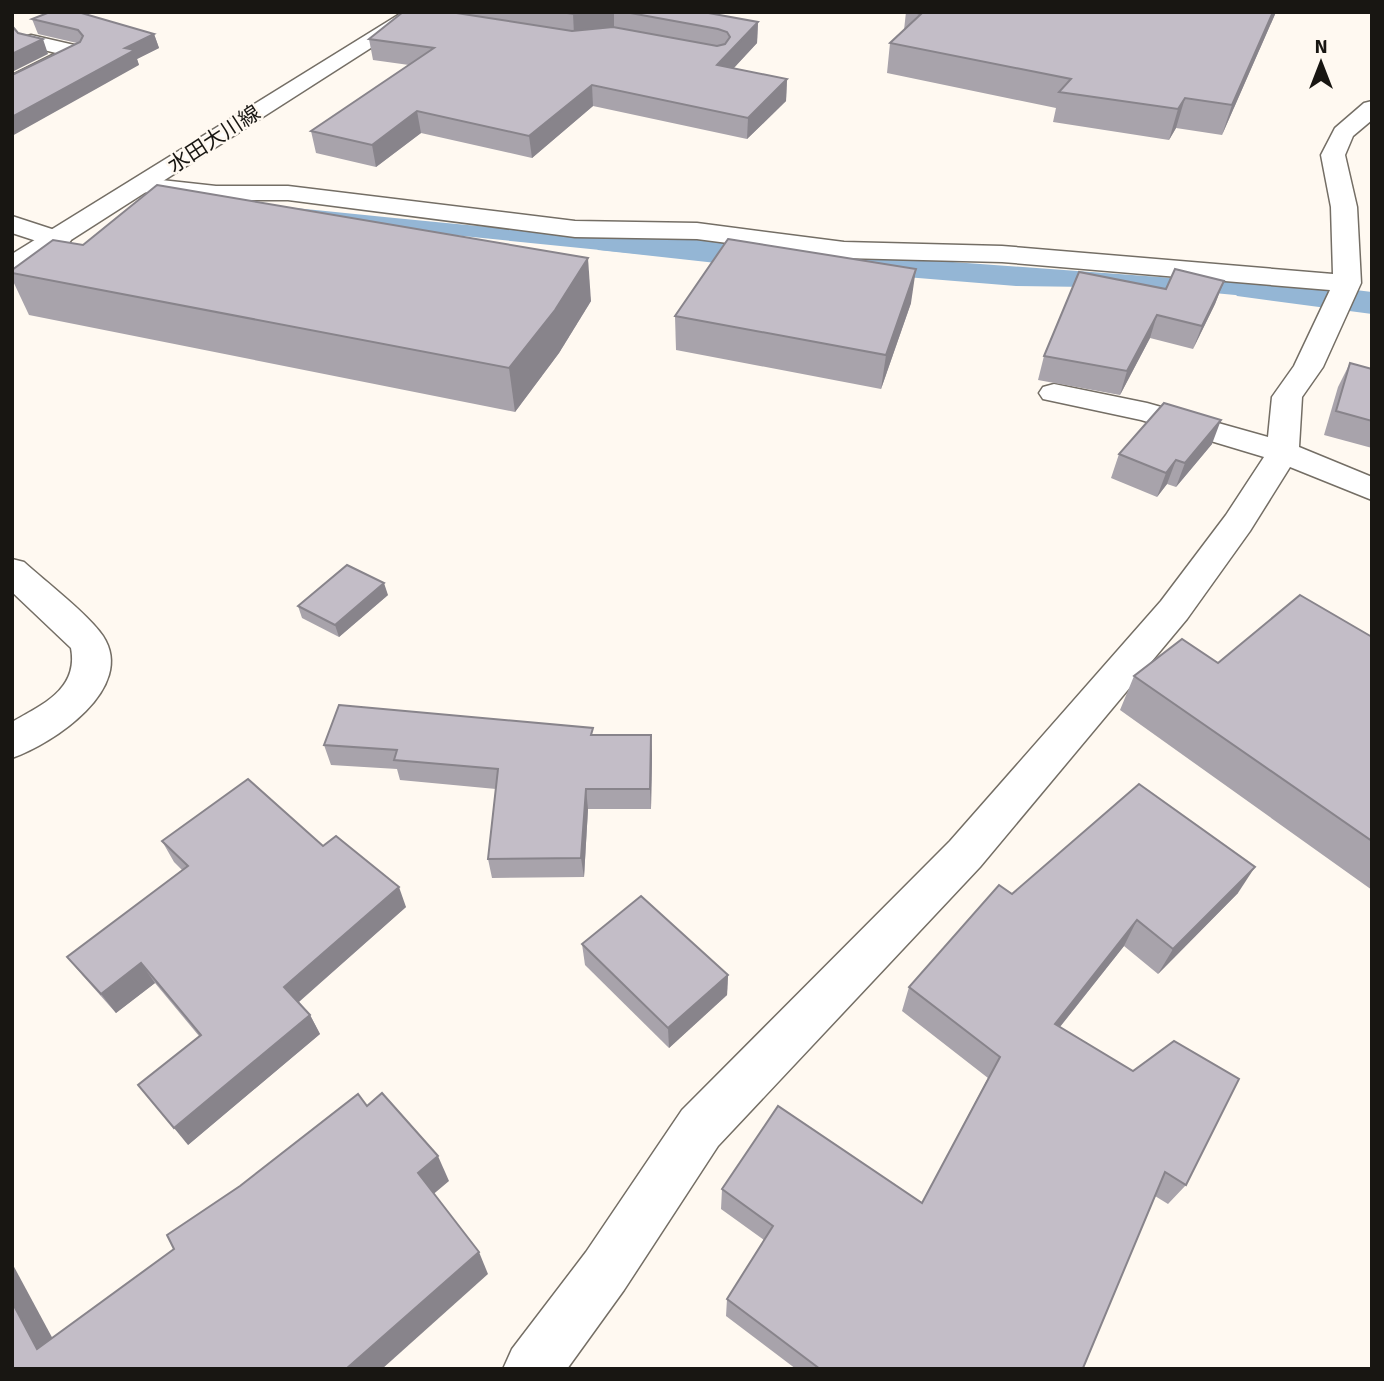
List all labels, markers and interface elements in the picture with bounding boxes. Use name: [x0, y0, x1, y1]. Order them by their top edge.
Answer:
north arrow: [1286, 28, 1356, 98]
text: N: [1314, 35, 1328, 59]
street label: 水田大川線: [163, 100, 265, 178]

